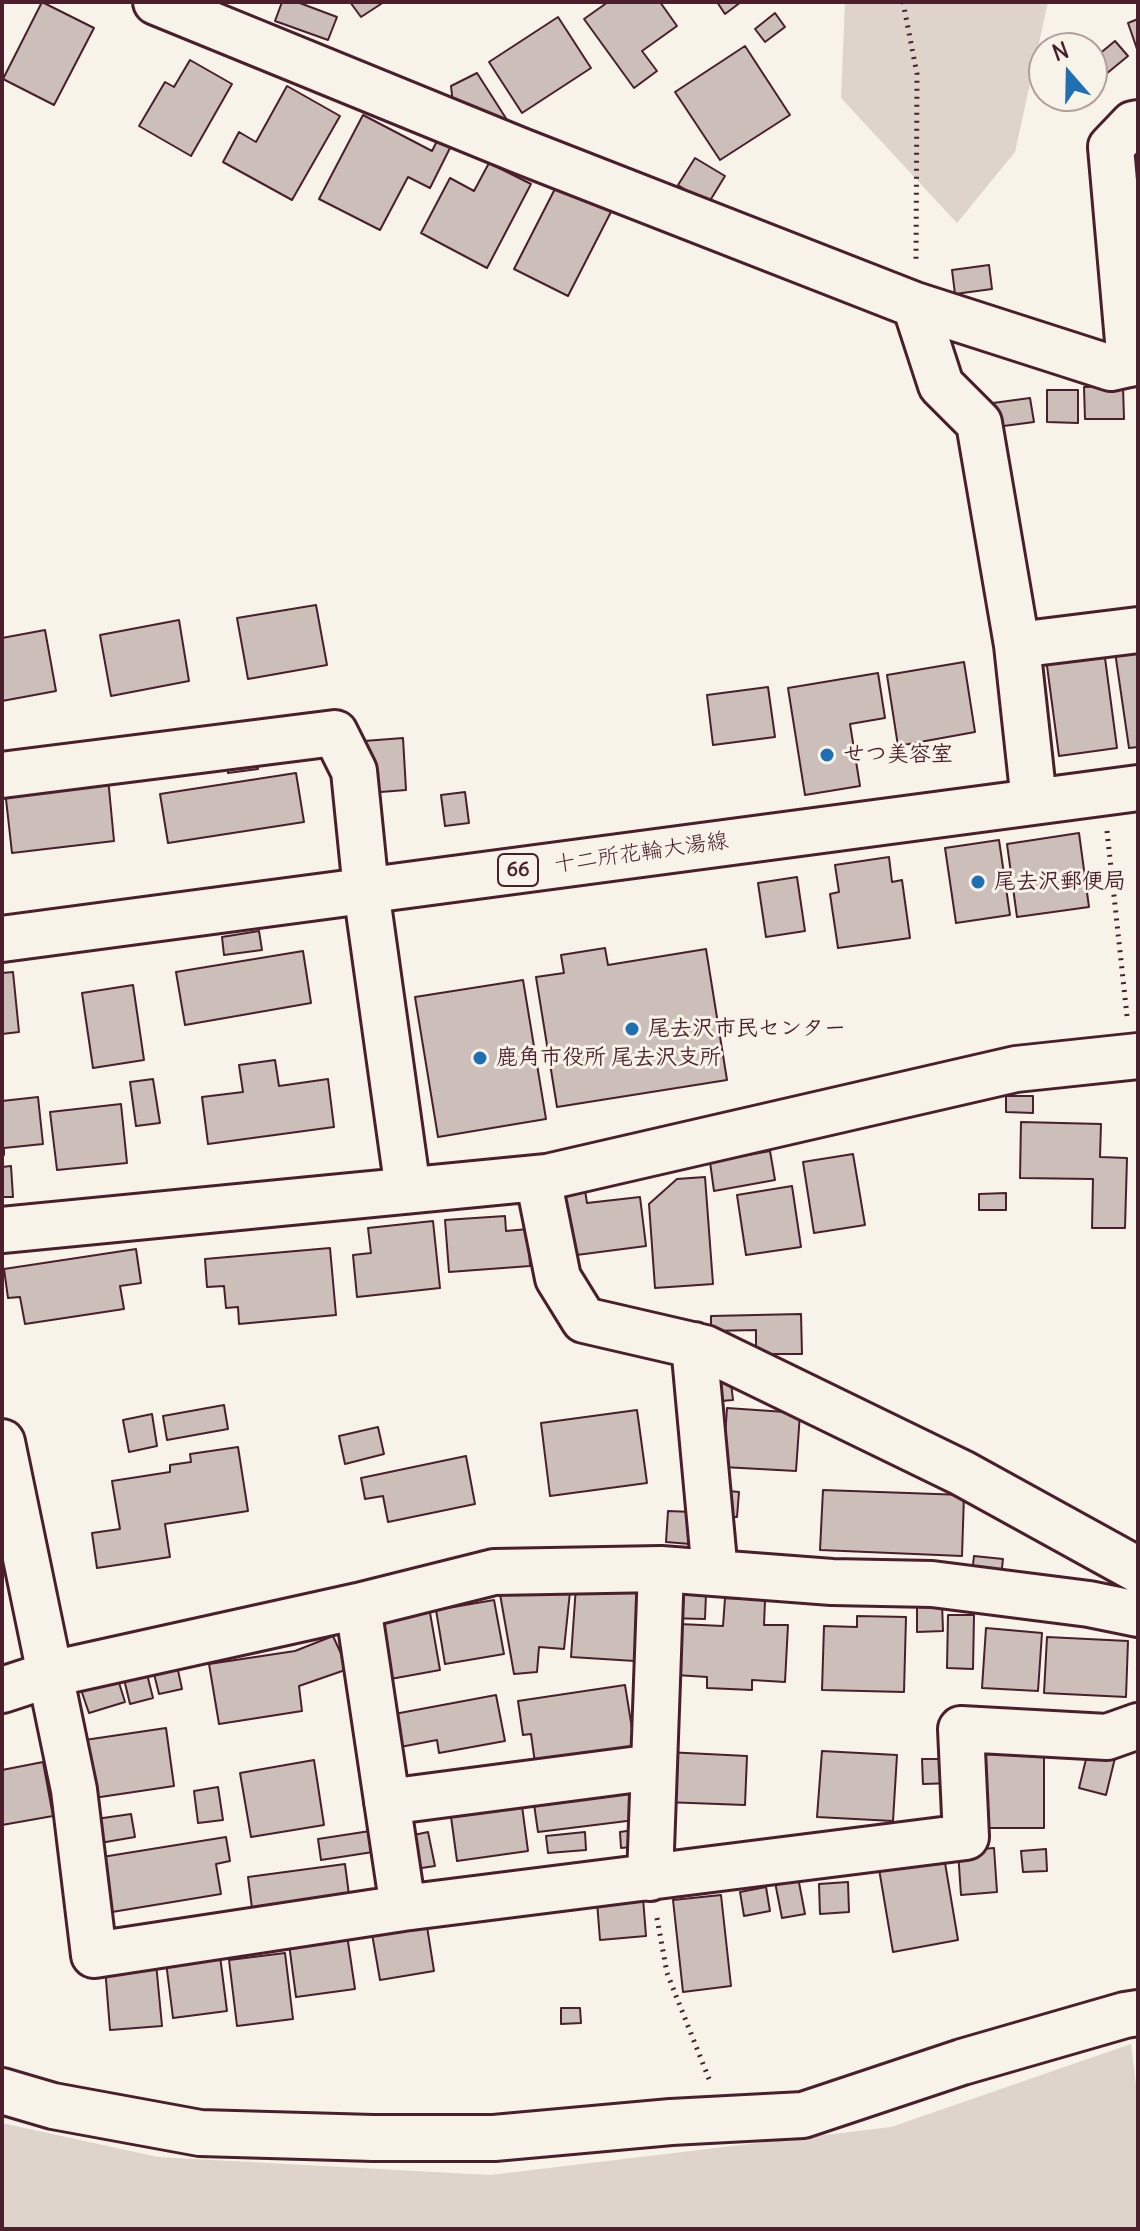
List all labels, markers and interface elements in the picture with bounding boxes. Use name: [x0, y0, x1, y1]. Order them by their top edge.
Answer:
north arrow: [1028, 32, 1108, 112]
text: N: [1049, 36, 1072, 67]
place label: せつ美容室: [843, 742, 953, 768]
marker: せつ美容室: [818, 746, 836, 764]
street label: 十二所花輪大湯線: [552, 828, 730, 878]
road number: 66: [498, 854, 538, 886]
place label: 尾去沢郵便局: [994, 869, 1126, 895]
marker: 尾去沢郵便局: [969, 873, 987, 891]
place label: 尾去沢市民センター: [648, 1016, 846, 1042]
marker: 尾去沢市民センター: [623, 1020, 641, 1038]
place label: 鹿角市役所 尾去沢支所: [496, 1045, 721, 1071]
marker: 鹿角市役所 尾去沢支所: [471, 1049, 489, 1067]

